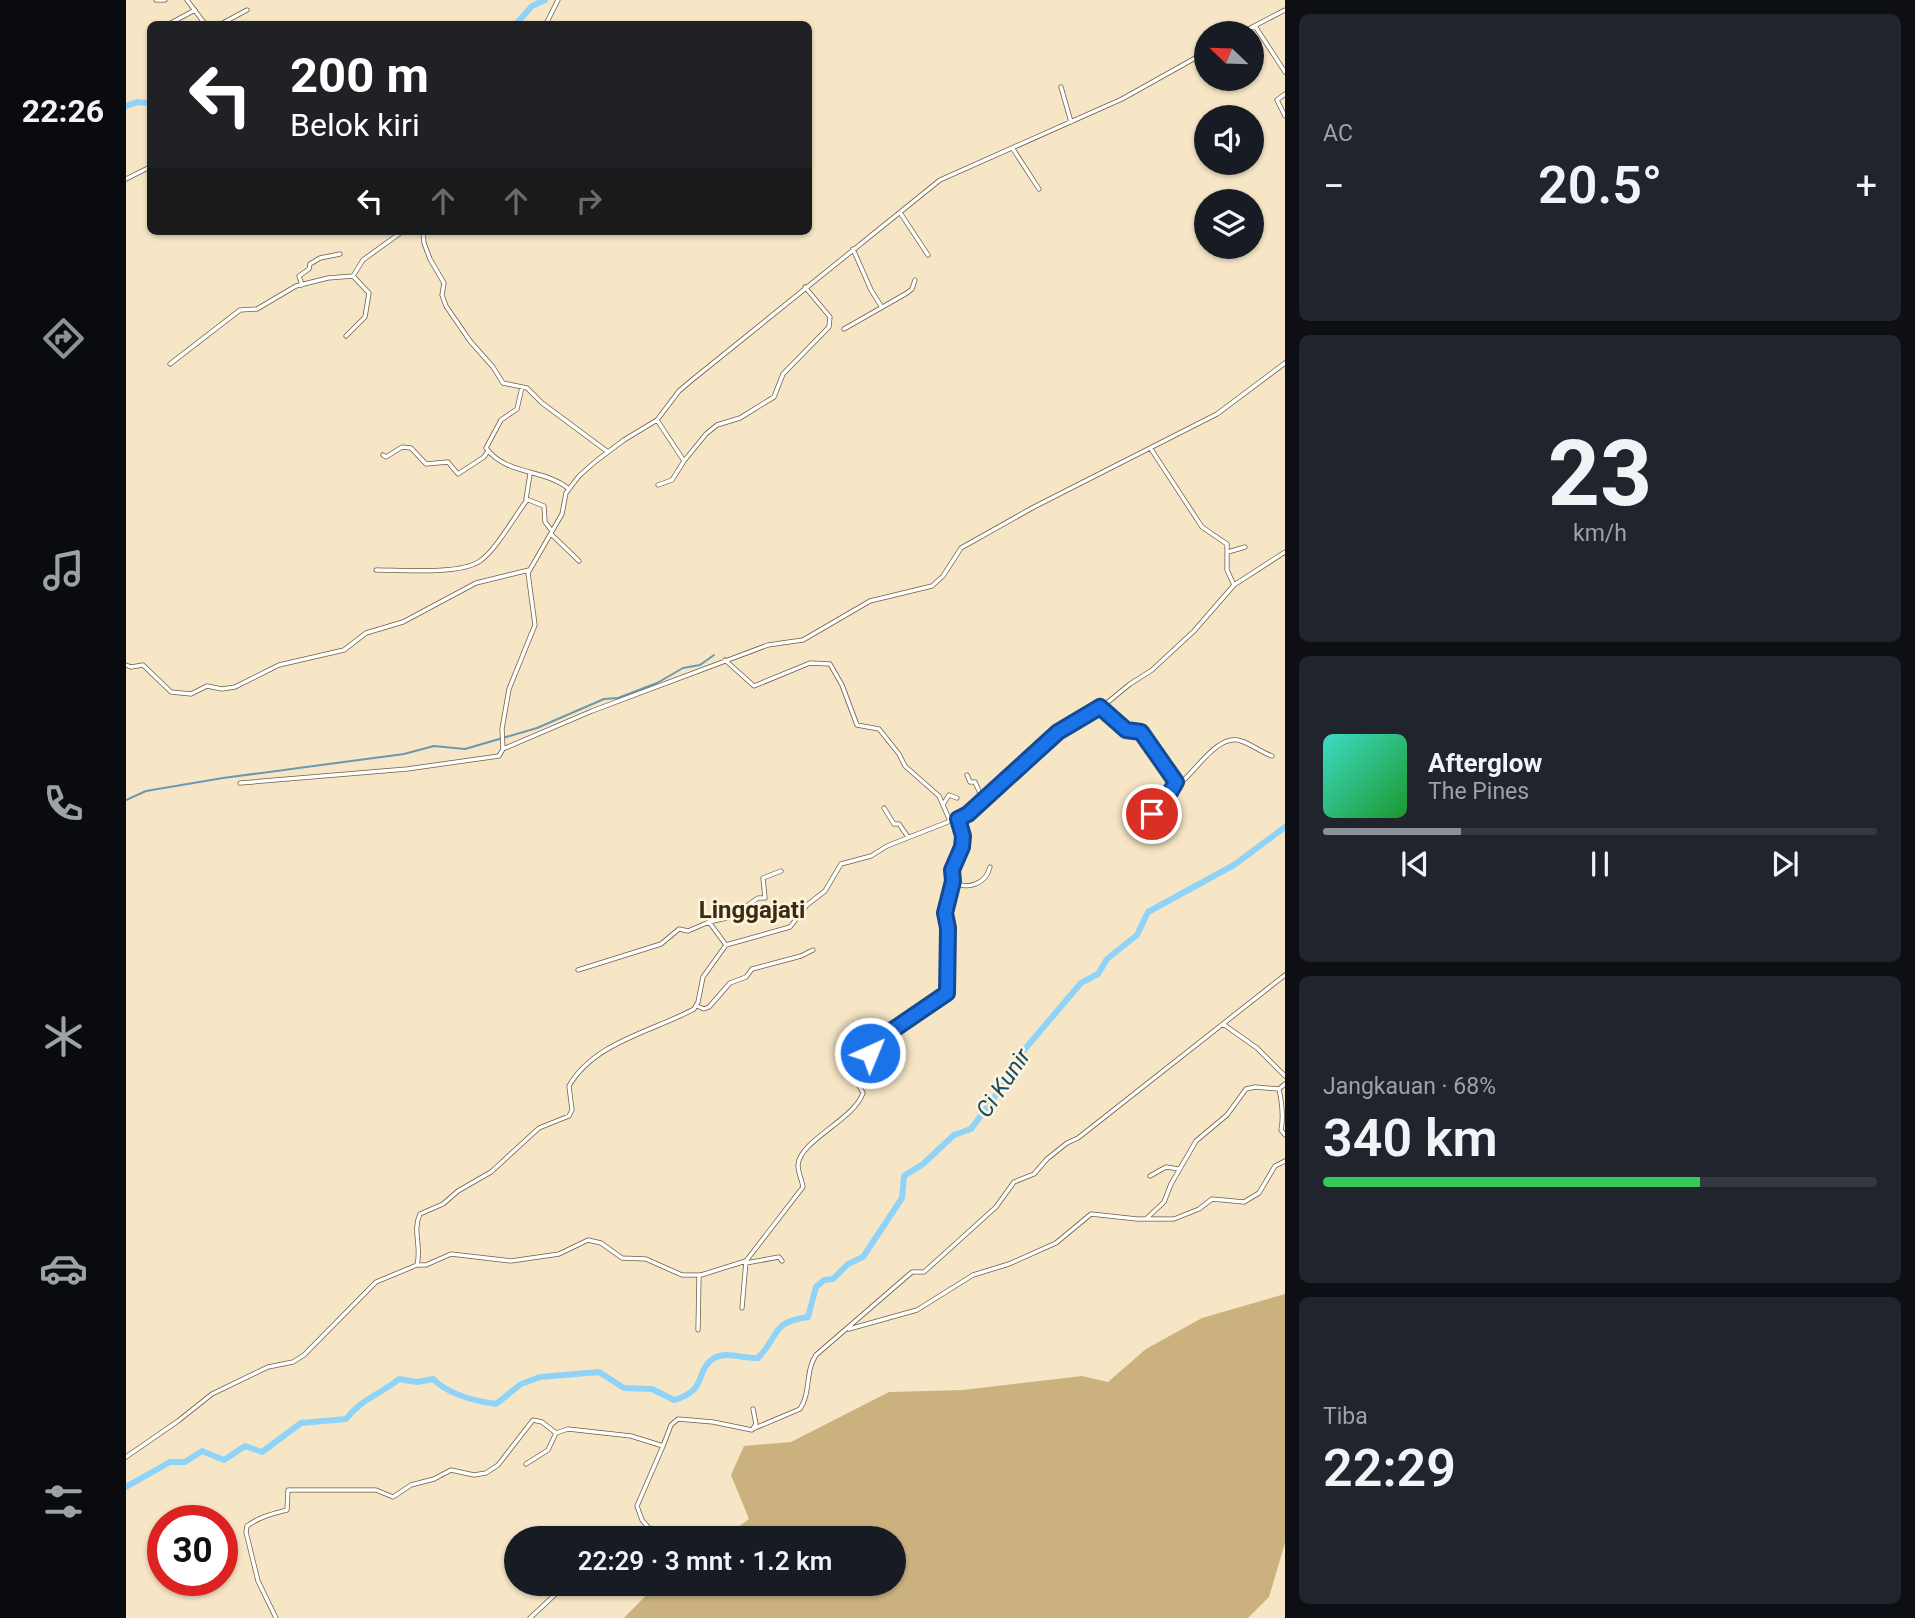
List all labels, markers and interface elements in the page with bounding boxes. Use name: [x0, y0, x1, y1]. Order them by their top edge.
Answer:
north arrow: [1194, 21, 1264, 91]
map controls: [1194, 21, 1264, 259]
text: 200 m: [290, 47, 429, 104]
icon: left: [175, 49, 266, 140]
text: 22:26: [22, 92, 104, 130]
button: sound: [1194, 105, 1264, 175]
text: Belok kiri: [290, 106, 420, 144]
text: AC: [1323, 120, 1353, 147]
text: 20.5°: [1538, 155, 1662, 216]
text: −: [1323, 164, 1345, 208]
text: +: [1855, 164, 1877, 208]
icon: left: [351, 182, 389, 220]
icon: ahead: [424, 182, 462, 220]
icon: ahead: [497, 182, 535, 220]
icon: right: [570, 182, 608, 220]
button: layers: [1194, 189, 1264, 259]
icon: directions: [39, 314, 88, 363]
text: 23: [1548, 421, 1652, 527]
text: km/h: [1573, 520, 1627, 547]
icon: music: [39, 546, 88, 595]
text: Afterglow: [1428, 748, 1542, 778]
text: The Pines: [1428, 778, 1529, 805]
icon: phone: [39, 779, 88, 828]
pin: [1122, 784, 1182, 844]
icon: arrive: [1133, 795, 1171, 833]
icon: previous: [1396, 845, 1434, 883]
icon: pause: [1581, 845, 1619, 883]
icon: next: [1766, 845, 1804, 883]
district label: Linggajati: [699, 896, 805, 924]
icon: climate: [39, 1012, 88, 1061]
position arrow: [833, 1016, 907, 1090]
water label: Ci Kunir: [971, 1043, 1037, 1123]
text: Jangkauan · 68%: [1323, 1073, 1496, 1100]
text: 340 km: [1323, 1108, 1498, 1169]
icon: car: [39, 1244, 88, 1293]
text: Tiba: [1323, 1403, 1368, 1430]
text: 22:29: [1323, 1438, 1456, 1499]
icon: filters: [39, 1477, 88, 1526]
speed limit sign: 30: [147, 1505, 238, 1596]
text: 22:29 · 3 mnt · 1.2 km: [578, 1546, 832, 1576]

